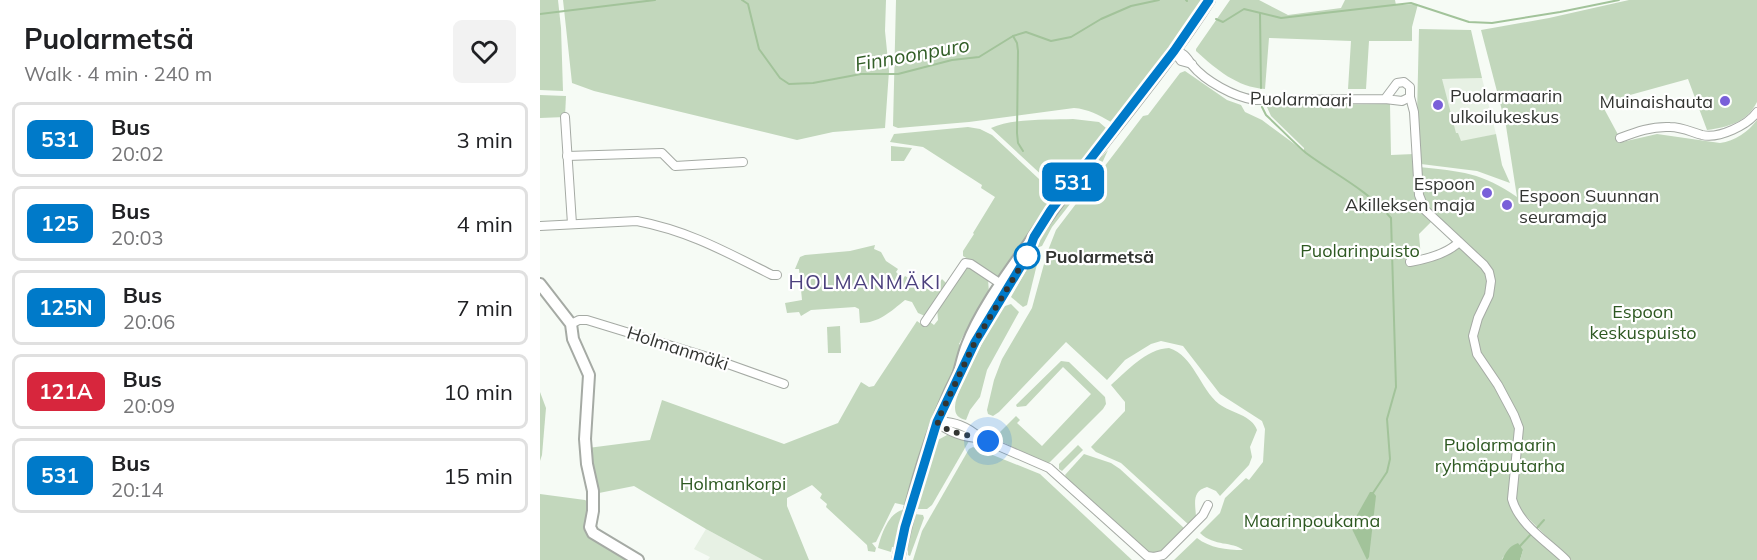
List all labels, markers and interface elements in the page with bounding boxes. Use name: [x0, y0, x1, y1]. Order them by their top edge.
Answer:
button: heart: [453, 20, 516, 83]
text: Puolarmetsä: [24, 21, 194, 56]
water label: Finnoonpuro: [853, 32, 971, 76]
text: Walk · 4 min · 240 m: [24, 61, 212, 86]
place label: Puolarmaarin ulkoilukeskus: [1450, 84, 1563, 128]
street label: Puolarmaari: [1250, 87, 1352, 111]
place label: Muinaishauta: [1599, 90, 1713, 113]
marker: Muinaishauta: [1718, 94, 1732, 108]
marker: Puolarmaarin ulkoilukeskus: [1431, 98, 1445, 112]
text: Bus: [111, 113, 150, 141]
text: 531: [41, 126, 79, 152]
text: 3 min: [457, 126, 513, 154]
text: 20:02: [111, 141, 164, 166]
line badge: 531: [1038, 162, 1108, 201]
text: 531: [1054, 169, 1092, 195]
place label: Espoon Akilleksen maja: [1345, 172, 1475, 216]
place label: Espoon Suunnan seuramaja: [1519, 184, 1659, 228]
marker: Espoon Akilleksen maja: [1480, 186, 1494, 200]
text: Bus: [111, 197, 150, 225]
marker: Espoon Suunnan seuramaja: [1500, 198, 1514, 212]
text: 125: [41, 210, 79, 236]
text: 4 min: [457, 210, 513, 238]
text: 20:03: [111, 225, 164, 250]
park label: Puolarinpuisto: [1300, 239, 1420, 262]
marker: Puolarmetsä: [1014, 243, 1040, 269]
place label: Puolarmetsä: [1045, 245, 1154, 268]
district label: HOLMANMÄKI: [788, 269, 942, 294]
text: Bus: [123, 281, 162, 309]
text: 125N: [39, 294, 93, 320]
text: 7 min: [457, 294, 513, 322]
park label: Espoon keskuspuisto: [1589, 300, 1697, 344]
text: 20:06: [123, 309, 175, 334]
street label: Holmanmäki: [624, 321, 732, 375]
text: Bus: [123, 365, 162, 393]
text: 121A: [39, 378, 93, 404]
text: 10 min: [443, 378, 513, 406]
text: 20:09: [123, 393, 175, 418]
your location: [973, 426, 1003, 456]
park label: Puolarmaarin ryhmäpuutarha: [1435, 433, 1565, 477]
text: Bus: [111, 449, 150, 477]
text: 531: [41, 462, 79, 488]
text: 15 min: [443, 462, 513, 490]
park label: Holmankorpi: [680, 472, 786, 495]
text: 20:14: [111, 477, 164, 502]
park label: Maarinpoukama: [1244, 509, 1380, 532]

